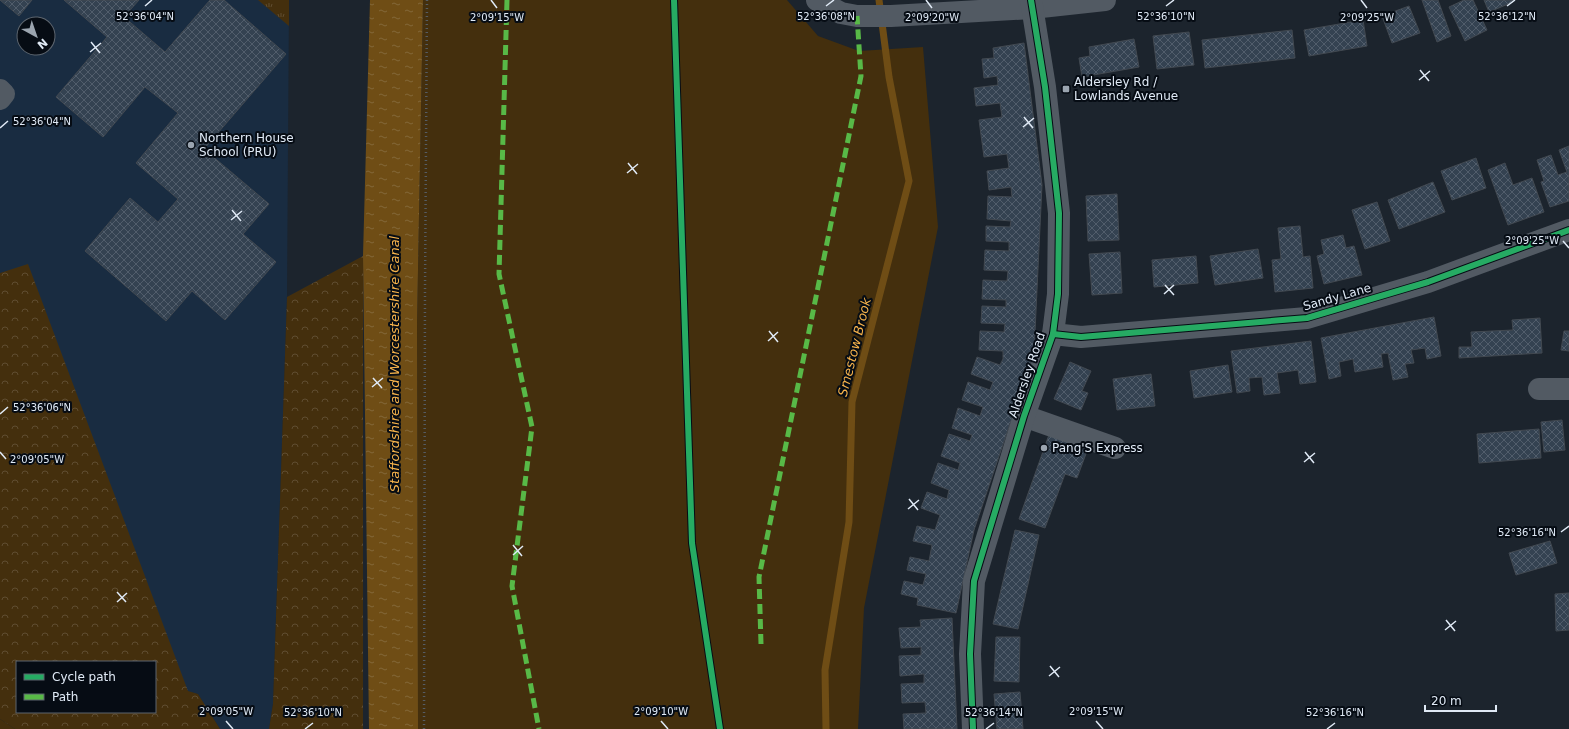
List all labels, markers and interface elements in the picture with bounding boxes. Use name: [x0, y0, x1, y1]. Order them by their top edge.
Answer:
text: 52°36'04"N: [116, 11, 174, 22]
text: 52°36'08"N: [797, 11, 855, 22]
text: 52°36'10"N: [1137, 11, 1195, 22]
text: 52°36'12"N: [1478, 11, 1536, 22]
text: 2°09'15"W: [470, 12, 524, 23]
text: 2°09'20"W: [905, 12, 959, 23]
text: 2°09'25"W: [1340, 12, 1394, 23]
north arrow: [16, 16, 56, 56]
text: N: [34, 35, 50, 51]
place label: Aldersley Rd / Lowlands Avenue: [1074, 75, 1178, 103]
marker: Aldersley Rd / Lowlands Avenue: [1061, 84, 1071, 94]
text: 52°36'04"N: [13, 116, 71, 127]
place label: Northern House School (PRU): [199, 131, 294, 159]
marker: Northern House School (PRU): [186, 140, 196, 150]
water label: Staffordshire and Worcestershire Canal: [387, 235, 402, 492]
text: 2°09'25"W: [1505, 235, 1559, 246]
street label: Sandy Lane: [1301, 281, 1373, 313]
water label: Smestow Brook: [835, 296, 874, 398]
street label: Aldersley Road: [1006, 330, 1048, 420]
text: 52°36'06"N: [13, 402, 71, 413]
place label: Pang'S Express: [1052, 441, 1143, 455]
marker: Pang'S Express: [1039, 443, 1049, 453]
text: 2°09'05"W: [10, 454, 64, 465]
text: 52°36'16"N: [1498, 527, 1556, 538]
legend: [16, 661, 156, 713]
text: Cycle path: [52, 670, 116, 684]
scale bar: [1425, 687, 1496, 713]
text: Path: [52, 690, 78, 704]
text: 20 m: [1431, 694, 1462, 708]
text: 2°09'05"W: [199, 706, 253, 717]
text: 2°09'10"W: [634, 706, 688, 717]
text: 2°09'15"W: [1069, 706, 1123, 717]
text: 52°36'10"N: [284, 707, 342, 718]
text: 52°36'14"N: [965, 707, 1023, 718]
text: 52°36'16"N: [1306, 707, 1364, 718]

